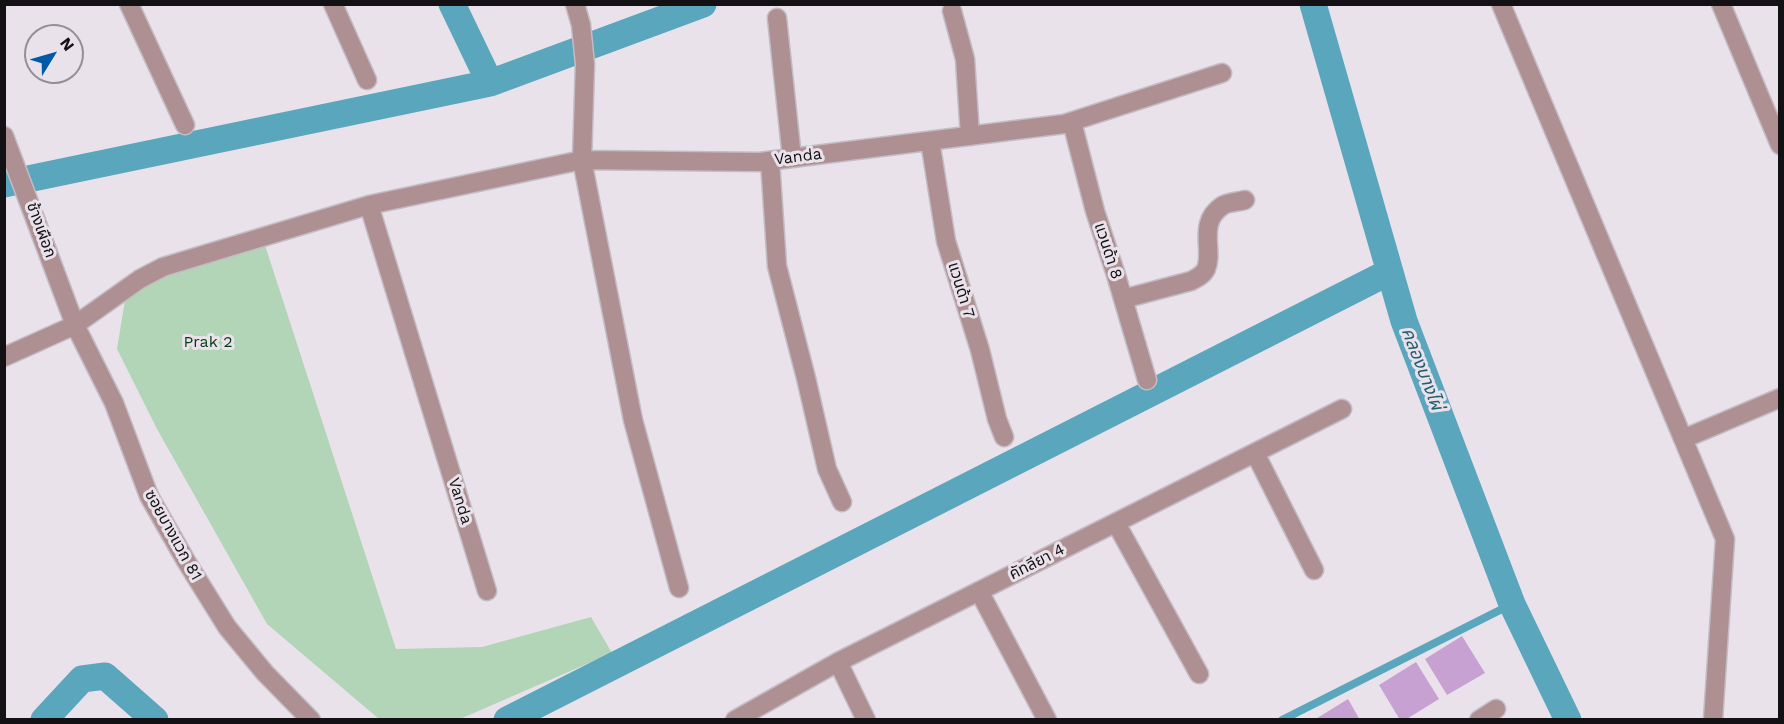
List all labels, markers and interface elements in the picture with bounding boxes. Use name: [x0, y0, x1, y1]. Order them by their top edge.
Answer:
north arrow: [24, 24, 84, 84]
text: N: [56, 34, 78, 55]
street label: Vanda: [773, 145, 823, 169]
street label: ช้างเผือก: [22, 200, 60, 260]
street label: แวนด้า 8: [1090, 220, 1126, 282]
street label: แวนด้า 7: [943, 260, 979, 320]
water label: คลองบางไผ่: [1396, 325, 1448, 413]
park label: Prak 2: [184, 332, 232, 352]
street label: Vanda: [444, 476, 476, 526]
street label: ซอยบางแวก 81: [140, 486, 206, 584]
street label: คัทลียา 4: [1006, 540, 1068, 584]

